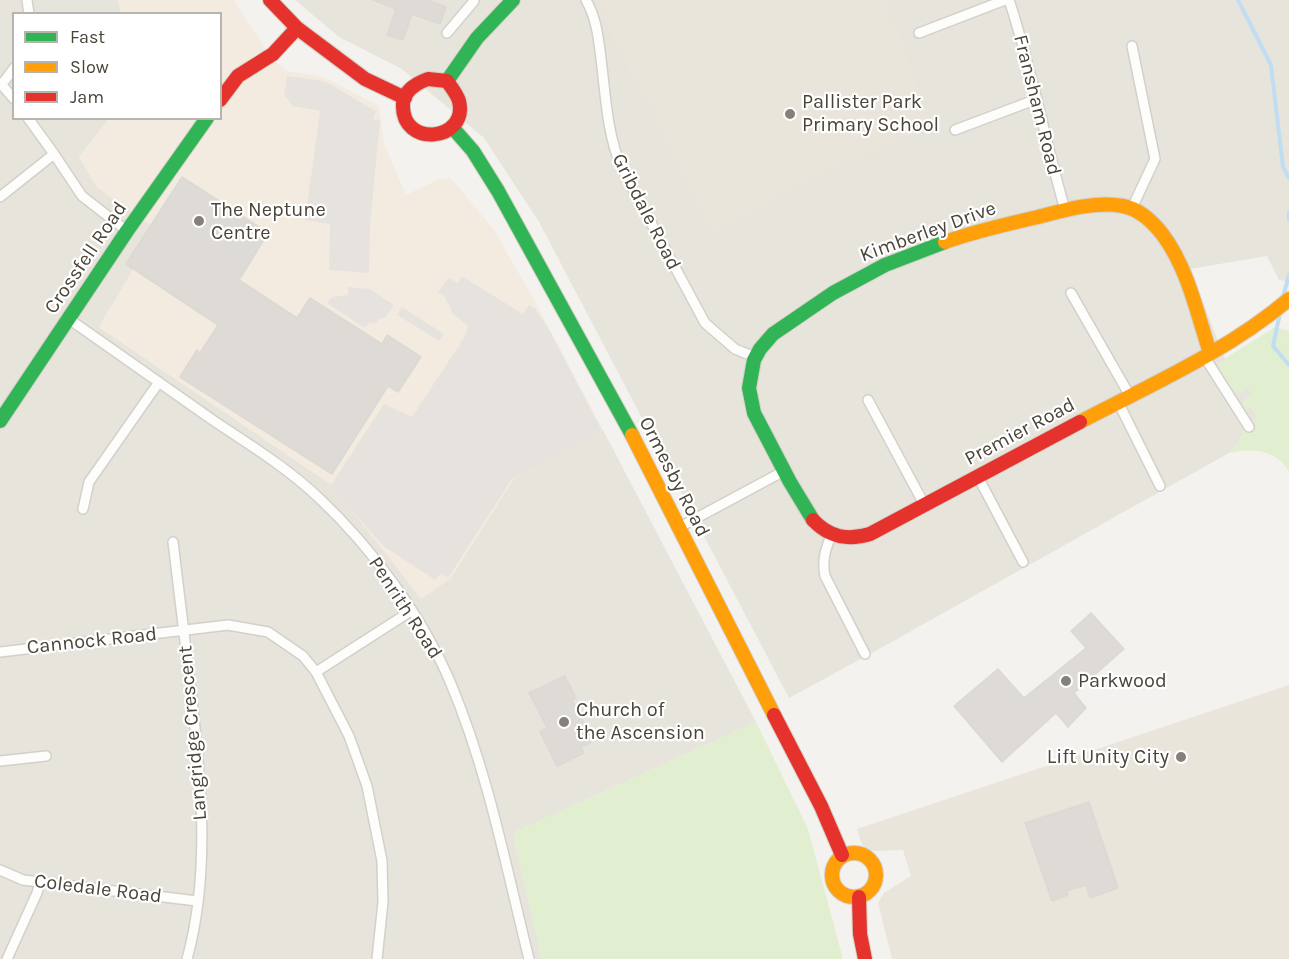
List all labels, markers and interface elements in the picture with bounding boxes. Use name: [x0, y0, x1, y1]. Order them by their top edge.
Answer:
legend: [12, 12, 222, 120]
text: Fast: [70, 26, 105, 48]
street label: Fransham Road: [1008, 32, 1066, 178]
text: Slow: [70, 56, 109, 78]
text: Jam: [70, 86, 104, 108]
place label: Pallister Park Primary School: [802, 90, 939, 137]
marker: Pallister Park Primary School: [783, 107, 797, 121]
street label: Gribdale Road: [606, 150, 686, 274]
street label: Kimberley Drive: [857, 196, 999, 268]
street label: Crossfell Road: [40, 197, 132, 319]
place label: The Neptune Centre: [211, 198, 326, 245]
marker: The Neptune Centre: [192, 214, 206, 228]
street label: Premier Road: [961, 393, 1079, 471]
street label: Ormesby Road: [633, 413, 715, 541]
street label: Penrith Road: [363, 552, 447, 664]
street label: Cannock Road: [26, 622, 158, 660]
street label: Langridge Crescent: [173, 645, 213, 821]
place label: Parkwood: [1078, 669, 1167, 693]
marker: Parkwood: [1059, 674, 1073, 688]
place label: Church of the Ascension: [576, 698, 705, 745]
marker: Church of the Ascension: [557, 715, 571, 729]
place label: Lift Unity City: [1047, 745, 1169, 769]
marker: Lift Unity City: [1174, 750, 1188, 764]
street label: Coledale Road: [33, 869, 163, 909]

